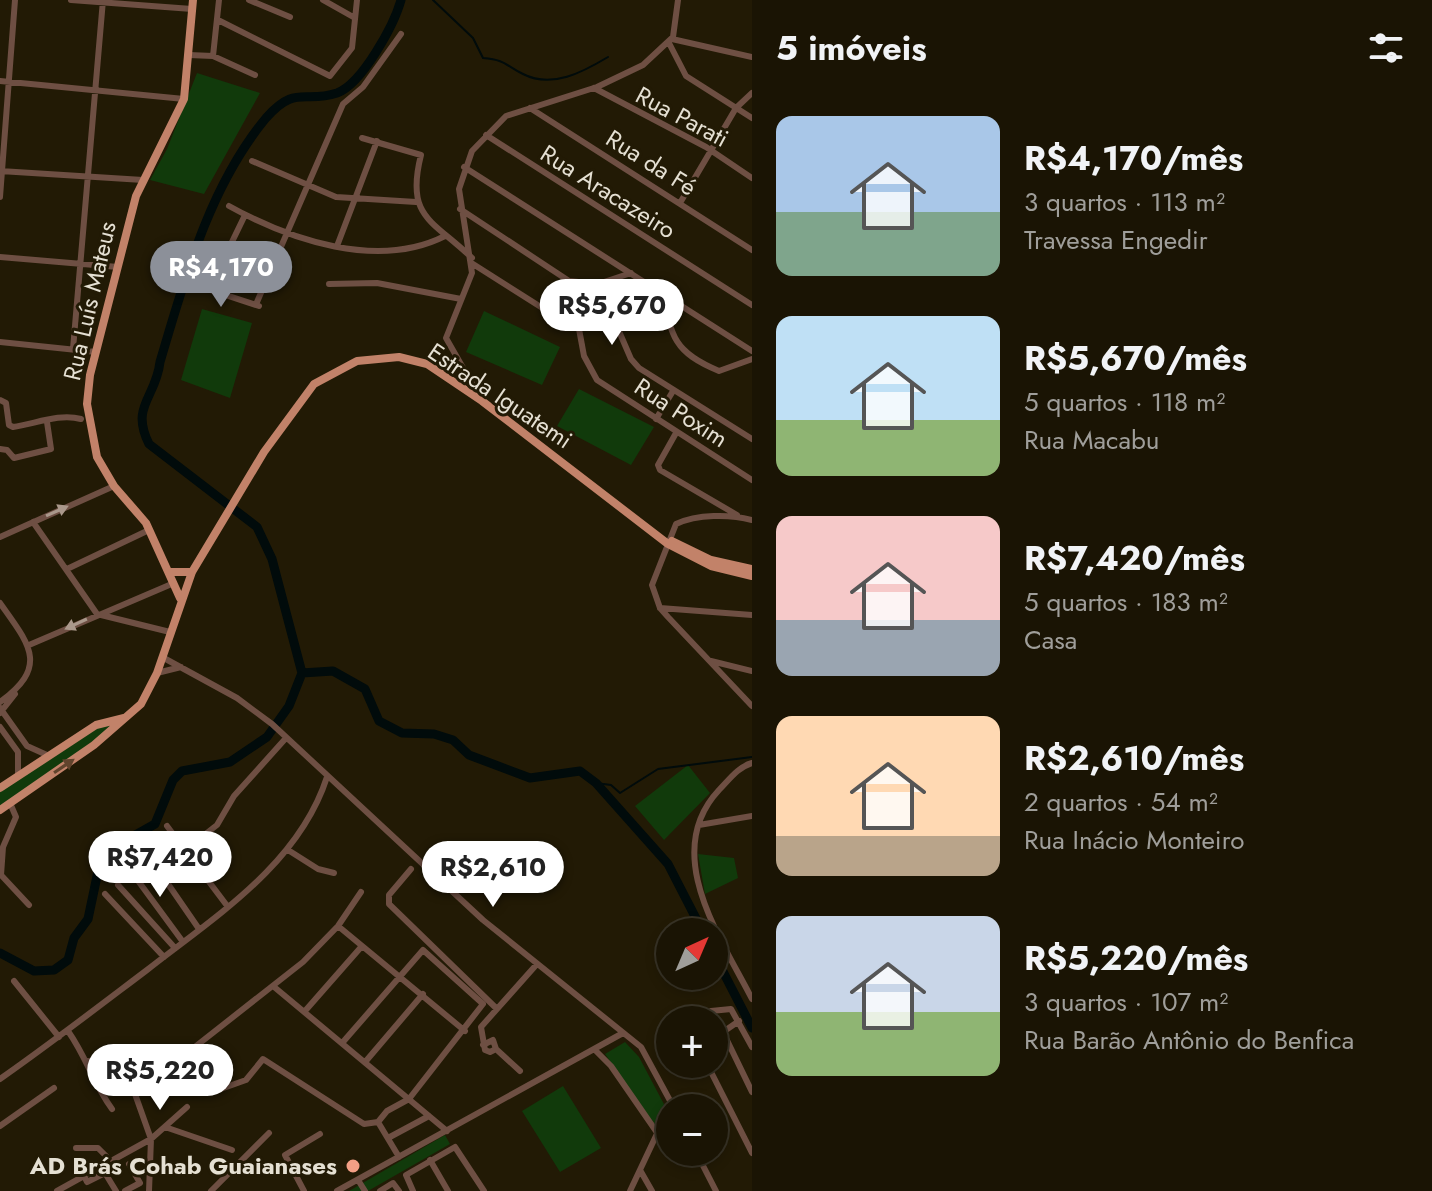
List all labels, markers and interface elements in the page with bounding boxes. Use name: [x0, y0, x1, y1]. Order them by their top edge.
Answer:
text: 5 imóveis: [776, 24, 927, 73]
icon: filters: [1364, 26, 1408, 70]
street label: Rua Parati: [630, 78, 735, 156]
street label: Rua da Fé: [599, 121, 703, 204]
text: R$4,170/mês: [1024, 134, 1243, 183]
street label: Rua Aracazeiro: [534, 136, 683, 247]
icon: home: [840, 148, 936, 244]
text: 3 quartos · 113 m²: [1024, 183, 1225, 221]
street label: Rua Luís Mateus: [54, 218, 125, 384]
text: Travessa Engedir: [1024, 221, 1208, 259]
pin: R$4,170: [147, 241, 295, 309]
text: R$4,170: [168, 248, 274, 286]
pin: R$5,670: [538, 279, 686, 347]
text: R$5,670: [558, 286, 666, 324]
street label: Estrada Iguatemi: [421, 334, 580, 457]
text: R$5,670/mês: [1024, 334, 1247, 383]
icon: home: [840, 348, 936, 444]
street label: Rua Poxim: [628, 369, 735, 456]
text: 5 quartos · 118 m²: [1024, 383, 1225, 421]
text: Rua Macabu: [1024, 421, 1160, 459]
one-way arrow: [45, 505, 68, 518]
text: R$7,420/mês: [1024, 534, 1245, 583]
icon: home: [840, 548, 936, 644]
text: 5 quartos · 183 m²: [1024, 583, 1228, 621]
one-way arrow: [64, 617, 88, 631]
text: Casa: [1024, 621, 1077, 659]
text: R$2,610/mês: [1024, 734, 1244, 783]
icon: home: [840, 748, 936, 844]
one-way arrow: [54, 759, 75, 774]
text: 2 quartos · 54 m²: [1024, 783, 1218, 821]
text: Rua Inácio Monteiro: [1024, 821, 1244, 859]
pin: R$7,420: [86, 831, 234, 899]
text: R$7,420: [107, 838, 213, 876]
pin: R$2,610: [419, 841, 567, 909]
text: R$2,610: [440, 848, 546, 886]
north arrow: [656, 918, 728, 990]
map controls: [656, 918, 728, 1166]
text: R$5,220/mês: [1024, 934, 1248, 983]
icon: home: [840, 948, 936, 1044]
text: 3 quartos · 107 m²: [1024, 983, 1228, 1021]
button: +: [656, 1006, 728, 1078]
text: Rua Barão Antônio do Benfica: [1024, 1021, 1354, 1059]
pin: R$5,220: [86, 1044, 234, 1112]
text: R$5,220: [105, 1051, 215, 1089]
button: −: [656, 1094, 728, 1166]
place label: AD Brás Cohab Guaianases: [29, 1148, 337, 1183]
marker: AD Brás Cohab Guaianases: [344, 1157, 362, 1175]

